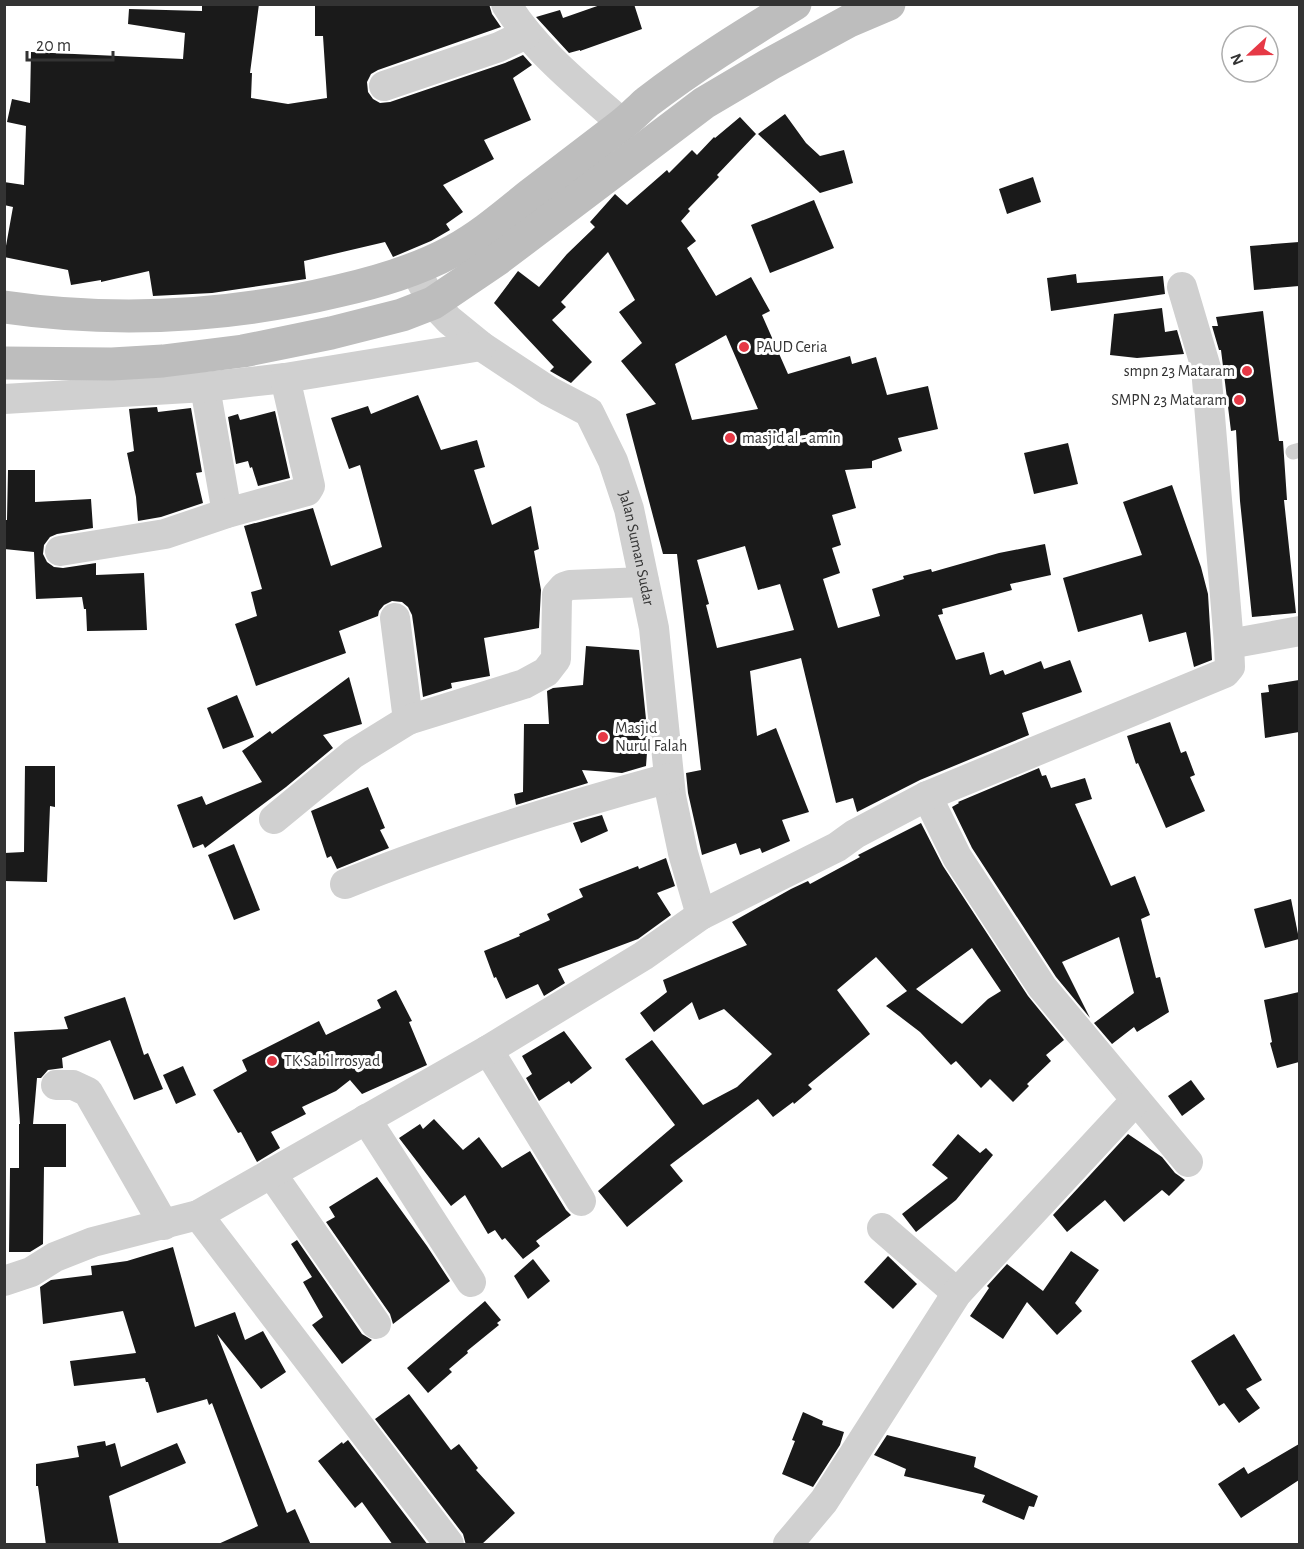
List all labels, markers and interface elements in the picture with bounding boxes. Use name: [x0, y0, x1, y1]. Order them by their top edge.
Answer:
scale bar: [27, 24, 112, 62]
north arrow: [1220, 24, 1280, 84]
text: 20 m: [36, 37, 71, 55]
text: N: [1228, 51, 1247, 67]
place label: PAUD Ceria: [756, 339, 827, 355]
marker: PAUD Ceria: [737, 340, 751, 354]
place label: smpn 23 Mataram: [1124, 363, 1235, 379]
marker: smpn 23 Mataram: [1240, 364, 1254, 378]
place label: SMPN 23 Mataram: [1111, 392, 1227, 408]
marker: SMPN 23 Mataram: [1232, 393, 1246, 407]
place label: masjid al - amin: [742, 430, 841, 447]
marker: masjid al - amin: [723, 431, 737, 445]
street label: Jalan Suman Sudar: [616, 489, 657, 608]
place label: Masjid Nurul Falah: [615, 720, 687, 754]
marker: Masjid Nurul Falah: [596, 730, 610, 744]
place label: TK Sabilrrosyad: [284, 1053, 380, 1070]
marker: TK Sabilrrosyad: [265, 1054, 279, 1068]

